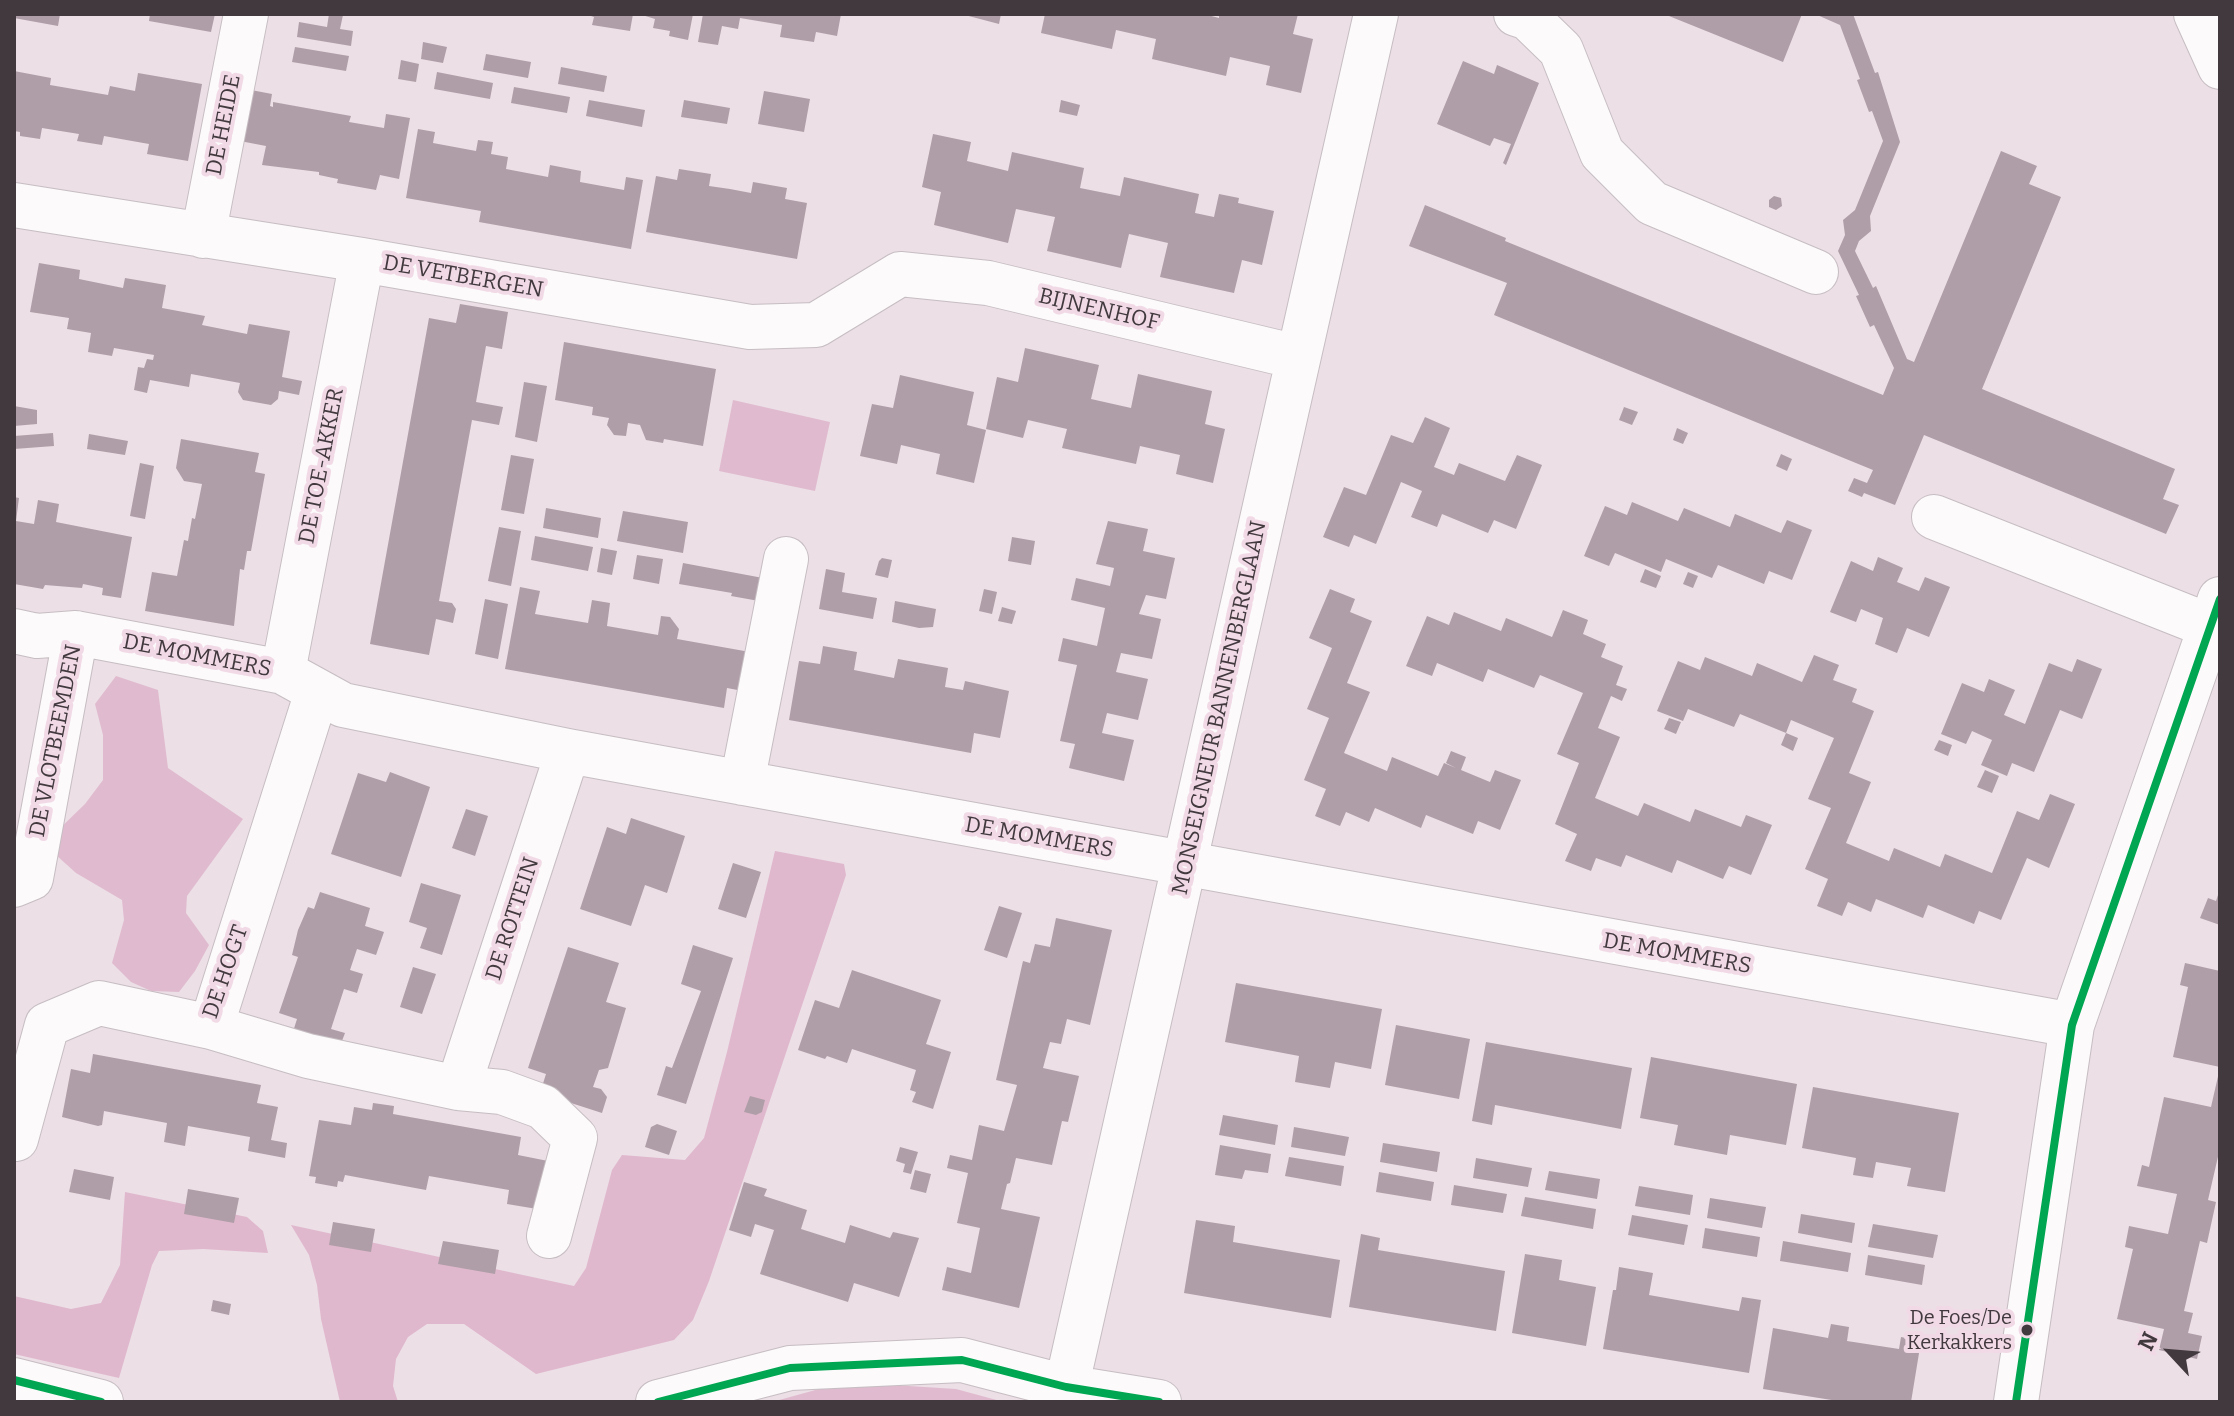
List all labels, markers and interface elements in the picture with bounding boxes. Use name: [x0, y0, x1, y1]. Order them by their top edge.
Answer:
street label: DE HEIDE: [201, 72, 247, 178]
street label: DE VETBERGEN: [381, 250, 545, 304]
street label: BIJNENHOF: [1036, 283, 1162, 337]
street label: DE TOE-AKKER: [294, 386, 350, 546]
street label: MONSEIGNEUR BANNENBERGLAAN: [1167, 519, 1273, 897]
street label: DE MOMMERS: [121, 629, 273, 683]
street label: DE VLOTBEEMDEN: [24, 643, 88, 839]
street label: DE MOMMERS: [963, 812, 1115, 864]
street label: DE ROTTEIN: [481, 854, 545, 984]
street label: DE HOGT: [198, 922, 254, 1022]
street label: DE MOMMERS: [1601, 928, 1753, 980]
place label: De Foes/De Kerkakkers: [1907, 1306, 2012, 1353]
north arrow: [2130, 1312, 2210, 1392]
marker: De Foes/De Kerkakkers: [2019, 1322, 2035, 1338]
text: N: [2132, 1328, 2164, 1355]

